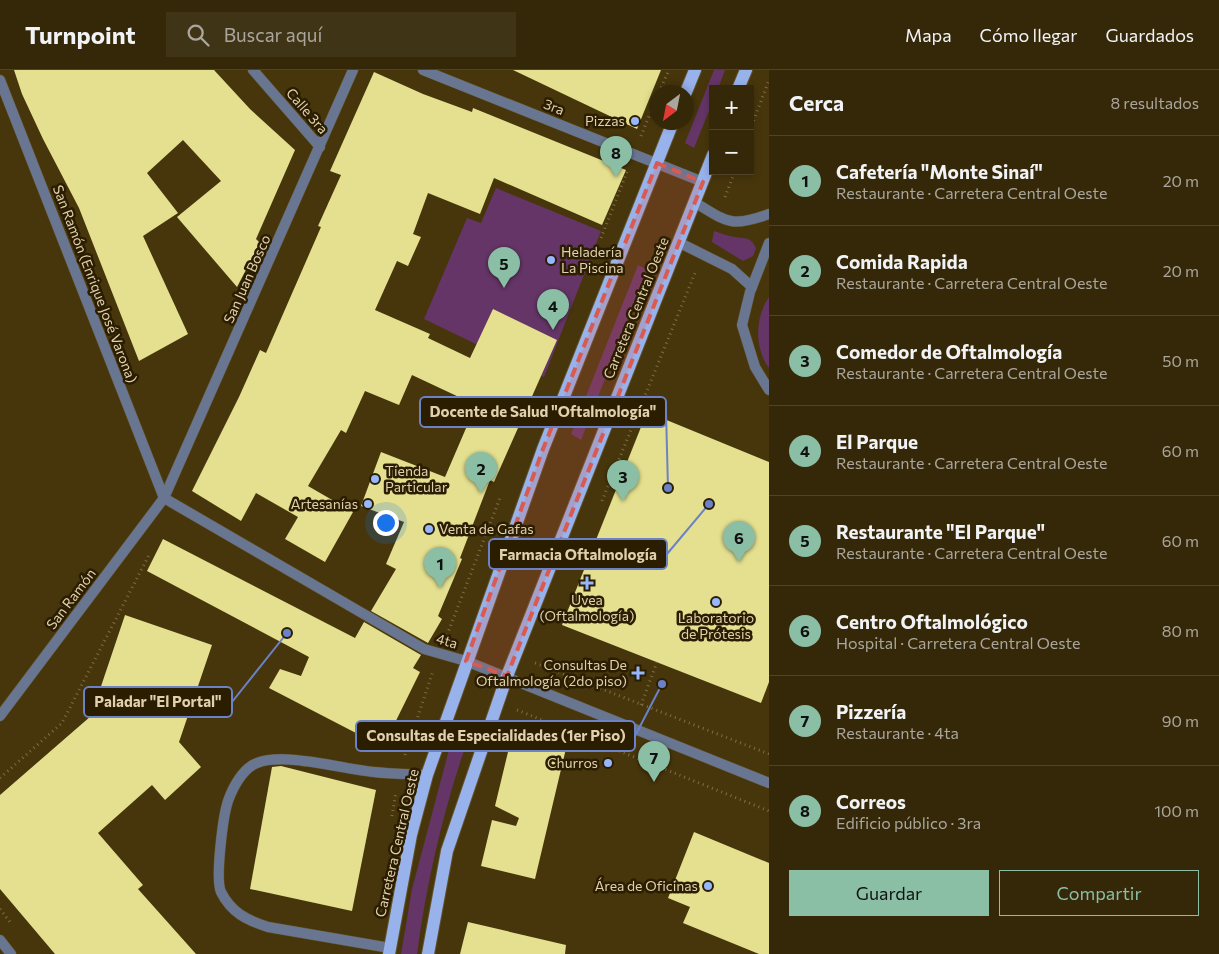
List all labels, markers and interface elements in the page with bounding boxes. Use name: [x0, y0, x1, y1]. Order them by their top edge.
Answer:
search box: [166, 12, 516, 57]
text: Turnpoint: [25, 20, 136, 49]
icon: search: [184, 21, 212, 49]
text: Buscar aquí: [224, 23, 322, 46]
text: Mapa: [905, 24, 952, 46]
text: Cómo llegar: [980, 24, 1077, 46]
text: Guardados: [1105, 24, 1194, 46]
street label: Calle 3ra: [283, 84, 332, 137]
north arrow: [649, 85, 694, 130]
map controls: [709, 85, 754, 175]
button: +: [709, 85, 754, 130]
text: Cerca: [789, 90, 844, 115]
text: 8 resultados: [1111, 93, 1199, 112]
street label: 3ra: [541, 95, 567, 118]
place label: Pizzas: [585, 112, 625, 129]
marker: Pizzas: [629, 115, 641, 127]
button: −: [709, 130, 754, 175]
pin: 8: [600, 136, 632, 177]
text: Cafetería "Monte Sinaí": [836, 160, 1043, 183]
text: 1: [801, 171, 809, 190]
text: 20 m: [1163, 171, 1199, 190]
street label: San Ramón (Enrique José Varona): [50, 182, 141, 385]
text: Restaurante · Carretera Central Oeste: [836, 183, 1107, 202]
street label: San Juan Bosco: [219, 232, 274, 326]
street label: Carretera Central Oeste: [599, 234, 672, 381]
place label: Heladería La Piscina: [561, 243, 624, 276]
pin: 5: [488, 247, 520, 288]
text: Comida Rapida: [836, 250, 968, 273]
marker: Heladería La Piscina: [545, 254, 557, 266]
text: 2: [800, 261, 810, 280]
text: 20 m: [1163, 261, 1199, 280]
text: Restaurante · Carretera Central Oeste: [836, 273, 1107, 292]
pin: 4: [537, 289, 569, 330]
text: Comedor de Oftalmología: [836, 340, 1062, 363]
text: 3: [800, 351, 810, 370]
text: 50 m: [1162, 351, 1199, 370]
text: Restaurante · Carretera Central Oeste: [836, 363, 1107, 382]
callout: Docente de Salud "Oftalmología": [420, 397, 666, 427]
text: Docente de Salud "Oftalmología": [430, 402, 656, 420]
text: El Parque: [836, 430, 918, 453]
text: 4: [800, 441, 810, 460]
text: 60 m: [1162, 441, 1199, 460]
pin: 2: [465, 452, 497, 493]
text: Restaurante · Carretera Central Oeste: [836, 453, 1107, 472]
pin: 3: [607, 460, 639, 501]
place label: Tienda Particular: [385, 462, 448, 495]
marker: Tienda Particular: [369, 473, 381, 485]
place label: Artesanías: [291, 495, 358, 512]
marker: Artesanías: [362, 498, 374, 510]
your location: [373, 510, 399, 536]
place label: Venta de Gafas: [439, 520, 534, 537]
text: Restaurante "El Parque": [836, 520, 1045, 543]
pin: 6: [723, 521, 755, 562]
marker: Venta de Gafas: [423, 523, 435, 535]
text: 5: [800, 531, 810, 550]
text: 60 m: [1162, 531, 1199, 550]
callout: Farmacia Oftalmología: [489, 539, 667, 569]
text: Restaurante · Carretera Central Oeste: [836, 543, 1107, 562]
text: Farmacia Oftalmología: [499, 545, 657, 563]
pin: 1: [424, 547, 456, 588]
street label: San Ramón: [42, 565, 99, 632]
marker: Uvea (Oftalmología): [580, 576, 594, 590]
place label: Uvea (Oftalmología): [540, 591, 634, 624]
marker: Laboratorio de Prótesis: [710, 596, 722, 608]
place label: Laboratorio de Prótesis: [678, 609, 754, 642]
text: Centro Oftalmológico: [836, 610, 1028, 633]
text: 6: [800, 621, 810, 640]
text: 80 m: [1162, 621, 1199, 640]
street label: 4ta: [434, 629, 460, 652]
text: Hospital · Carretera Central Oeste: [836, 633, 1080, 652]
place label: Consultas De Oftalmología (2do piso): [476, 656, 627, 689]
marker: Consultas De Oftalmología (2do piso): [631, 666, 645, 680]
callout: Paladar "El Portal": [84, 687, 232, 717]
text: Paladar "El Portal": [94, 692, 222, 710]
text: Pizzería: [836, 700, 906, 723]
text: 7: [801, 711, 809, 730]
text: 90 m: [1162, 711, 1199, 730]
callout: Consultas de Especialidades (1er Piso): [356, 721, 635, 751]
text: Restaurante · 4ta: [836, 723, 959, 742]
text: Consultas de Especialidades (1er Piso): [366, 726, 626, 744]
pin: 7: [638, 741, 670, 782]
place label: Churros: [547, 754, 598, 771]
marker: Churros: [602, 757, 614, 769]
street label: Carretera Central Oeste: [371, 767, 422, 919]
text: Correos: [836, 790, 906, 813]
text: 8: [800, 801, 810, 820]
text: 100 m: [1154, 801, 1199, 820]
text: Edificio público · 3ra: [836, 813, 981, 832]
button: Guardar: [789, 870, 989, 916]
button: Compartir: [999, 870, 1199, 916]
place label: Área de Oficinas: [595, 877, 698, 894]
marker: Área de Oficinas: [702, 880, 714, 892]

